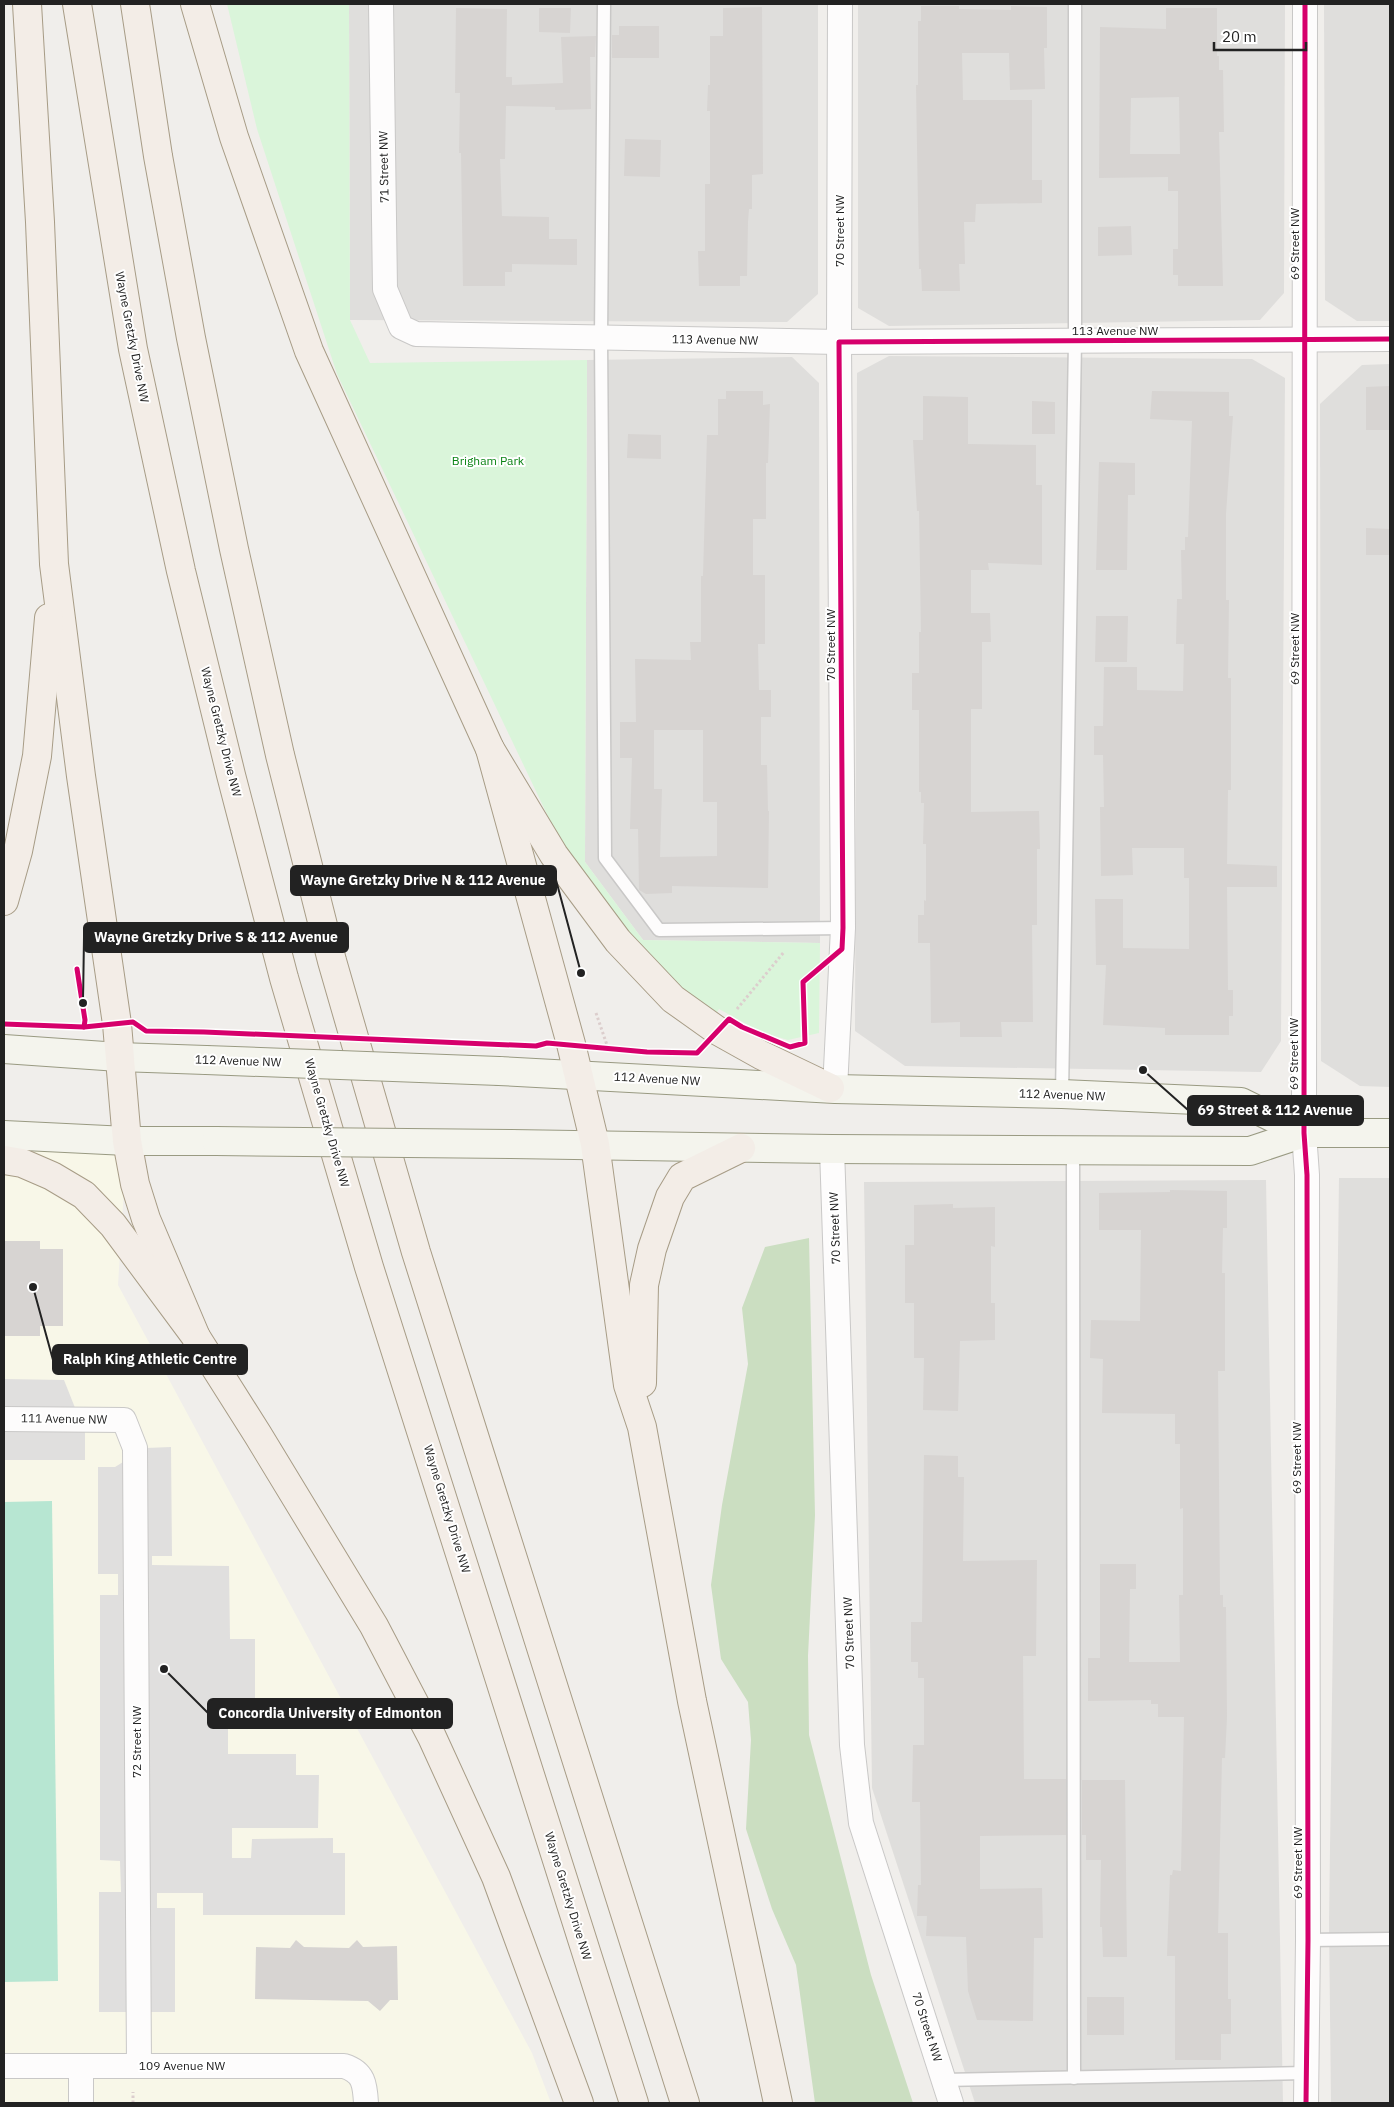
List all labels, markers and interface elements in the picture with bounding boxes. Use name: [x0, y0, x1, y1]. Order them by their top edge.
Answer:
scale bar: [1214, 20, 1306, 52]
text: 20 m: [1222, 27, 1257, 46]
street label: 71 Street NW: [375, 131, 392, 203]
street label: 70 Street NW: [832, 195, 847, 267]
street label: 69 Street NW: [1287, 208, 1302, 280]
street label: Wayne Gretzky Drive NW: [112, 270, 153, 404]
street label: 113 Avenue NW: [1072, 323, 1159, 338]
street label: 113 Avenue NW: [672, 331, 759, 348]
park label: Brigham Park: [452, 453, 525, 468]
street label: 70 Street NW: [823, 609, 838, 681]
street label: 69 Street NW: [1287, 613, 1302, 685]
street label: Wayne Gretzky Drive NW: [198, 665, 245, 799]
callout: Wayne Gretzky Drive N & 112 Avenue: [291, 866, 556, 895]
text: Wayne Gretzky Drive N & 112 Avenue: [300, 871, 546, 889]
callout: Wayne Gretzky Drive S & 112 Avenue: [84, 923, 348, 952]
text: Wayne Gretzky Drive S & 112 Avenue: [94, 928, 338, 946]
street label: 69 Street NW: [1286, 1018, 1301, 1090]
street label: 112 Avenue NW: [195, 1051, 282, 1070]
street label: Wayne Gretzky Drive NW: [302, 1057, 353, 1189]
street label: 112 Avenue NW: [613, 1069, 701, 1088]
street label: 112 Avenue NW: [1019, 1085, 1106, 1104]
callout: 69 Street & 112 Avenue: [1188, 1096, 1363, 1125]
text: 69 Street & 112 Avenue: [1197, 1101, 1353, 1119]
street label: 70 Street NW: [826, 1191, 843, 1264]
callout: Ralph King Athletic Centre: [53, 1345, 247, 1374]
text: Ralph King Athletic Centre: [63, 1350, 237, 1368]
street label: 111 Avenue NW: [21, 1410, 108, 1427]
street label: 69 Street NW: [1289, 1422, 1304, 1494]
street label: Wayne Gretzky Drive NW: [421, 1443, 474, 1575]
street label: 70 Street NW: [840, 1596, 857, 1669]
callout: Concordia University of Edmonton: [208, 1699, 452, 1728]
text: Concordia University of Edmonton: [218, 1704, 442, 1722]
street label: 72 Street NW: [129, 1706, 144, 1778]
street label: 69 Street NW: [1290, 1827, 1305, 1899]
street label: Wayne Gretzky Drive NW: [542, 1830, 595, 1962]
street label: 70 Street NW: [909, 1990, 946, 2064]
street label: 109 Avenue NW: [139, 2058, 226, 2073]

